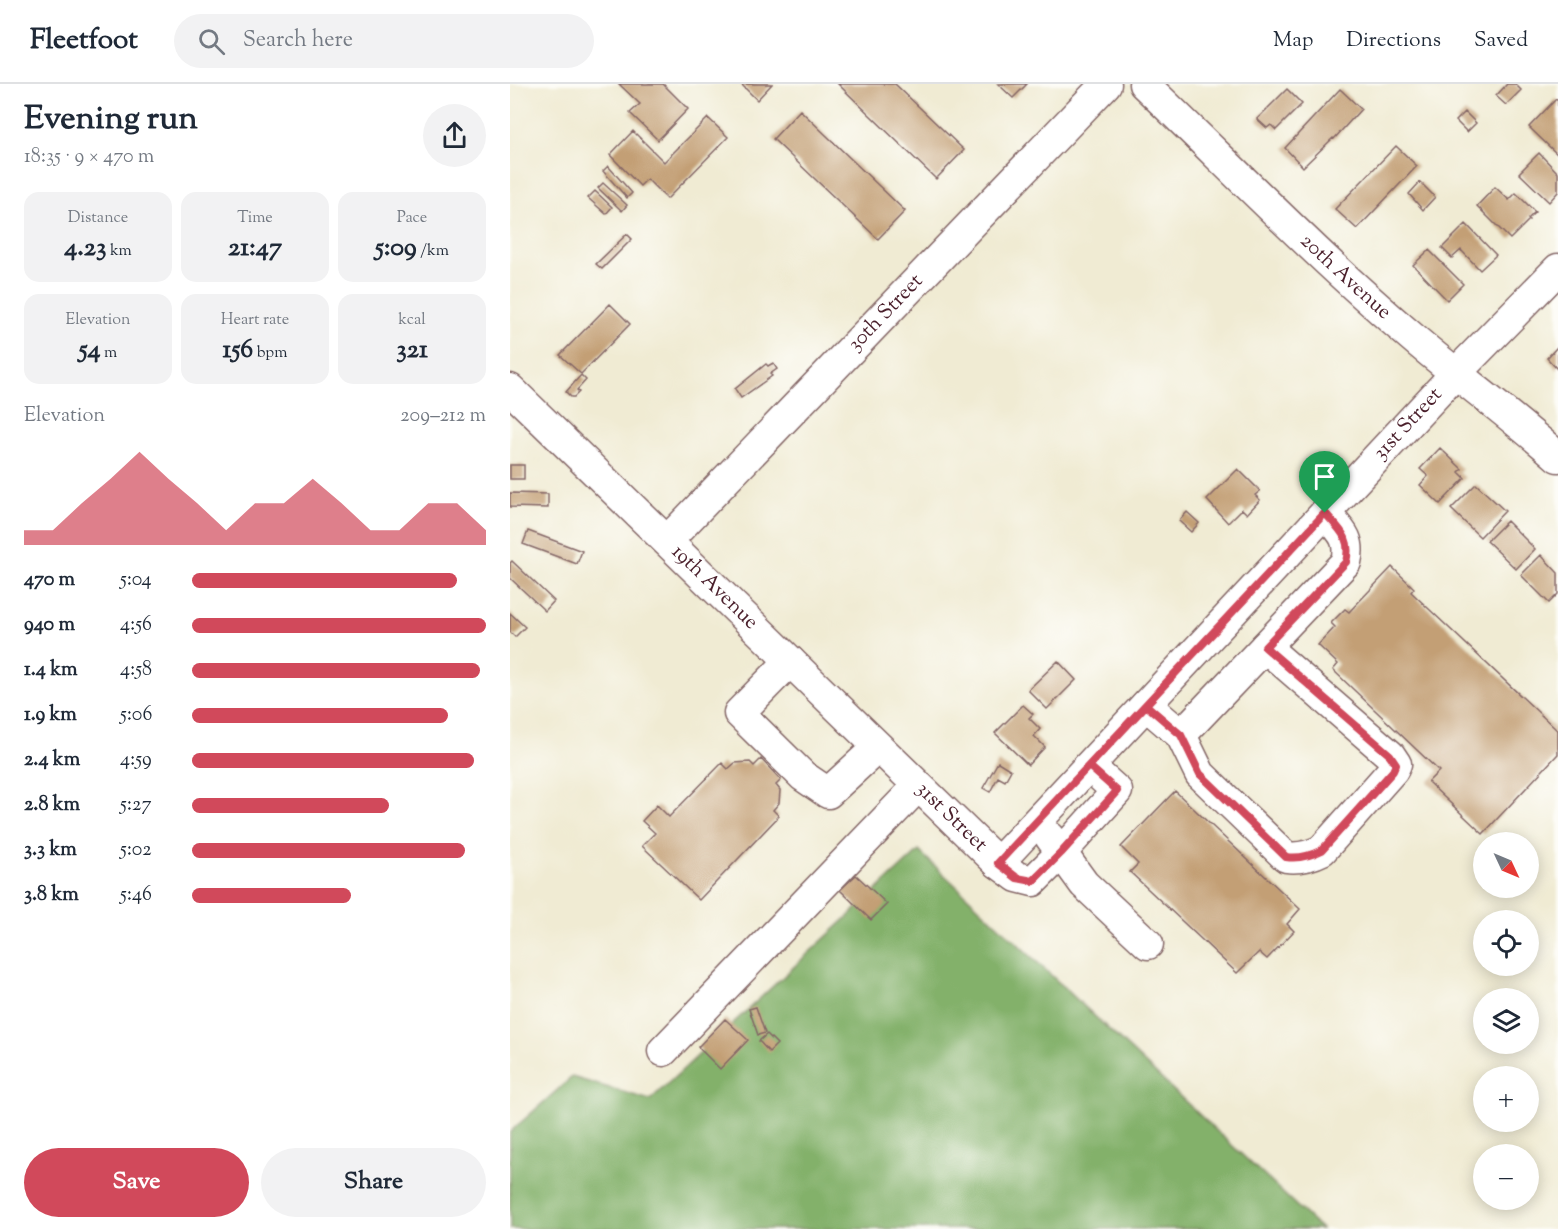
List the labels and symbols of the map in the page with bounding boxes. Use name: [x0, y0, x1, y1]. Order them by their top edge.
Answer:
street label: 20th Avenue: [1293, 227, 1398, 327]
street label: 30th Street: [841, 268, 931, 359]
street label: 31st Street: [1367, 381, 1450, 467]
pin: [1299, 451, 1350, 513]
street label: 19th Avenue: [664, 538, 765, 637]
street label: 31st Street: [908, 775, 994, 860]
north arrow: [1473, 832, 1539, 898]

